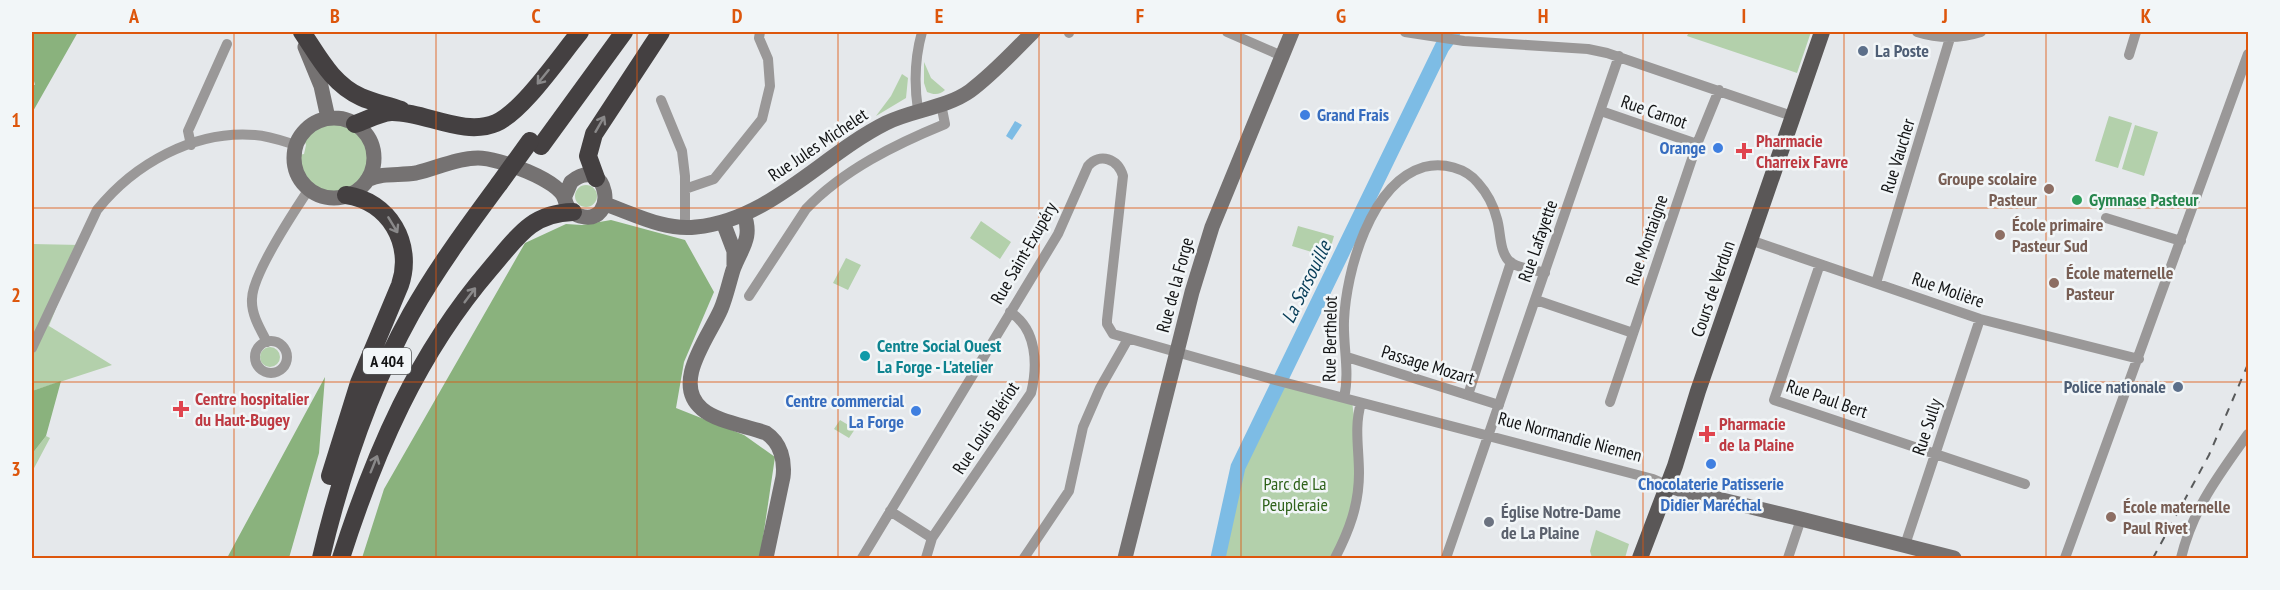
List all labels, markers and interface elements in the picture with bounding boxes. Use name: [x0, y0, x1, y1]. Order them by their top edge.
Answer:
text: A: [128, 3, 140, 29]
text: B: [330, 3, 340, 29]
text: C: [531, 3, 541, 29]
text: D: [732, 3, 743, 29]
text: E: [935, 3, 943, 29]
text: F: [1136, 3, 1144, 29]
text: G: [1336, 3, 1346, 29]
text: H: [1538, 3, 1548, 29]
text: I: [1742, 3, 1746, 29]
text: J: [1941, 3, 1948, 29]
text: K: [2141, 3, 2152, 29]
place label: La Poste: [1875, 39, 1929, 62]
marker: La Poste: [1856, 44, 1870, 58]
one-way arrow: [537, 69, 550, 85]
street label: Rue Carnot: [1618, 90, 1690, 134]
street label: Rue Jules Michelet: [764, 103, 872, 186]
place label: Grand Frais: [1317, 103, 1389, 126]
text: 1: [11, 107, 21, 133]
marker: Grand Frais: [1298, 108, 1312, 122]
one-way arrow: [594, 116, 606, 133]
street label: Rue Vaucher: [1875, 116, 1920, 196]
place label: Pharmacie Charreix Favre: [1756, 129, 1849, 173]
place label: Orange: [1660, 136, 1706, 159]
marker: Orange: [1711, 141, 1725, 155]
marker: Pharmacie Charreix Favre: [1737, 144, 1751, 158]
place label: Groupe scolaire Pasteur: [1938, 167, 2038, 211]
marker: Groupe scolaire Pasteur: [2042, 182, 2056, 196]
place label: Gymnase Pasteur: [2089, 188, 2199, 211]
street label: Rue Montaigne: [1620, 192, 1673, 288]
marker: Gymnase Pasteur: [2070, 193, 2084, 207]
street label: Rue Saint-Exupéry: [985, 197, 1062, 308]
street label: Rue Lafayette: [1513, 197, 1562, 285]
place label: École primaire Pasteur Sud: [2012, 213, 2104, 257]
one-way arrow: [387, 216, 399, 233]
marker: École primaire Pasteur Sud: [1993, 228, 2007, 242]
street label: Rue de la Forge: [1151, 235, 1198, 335]
water label: La Sarsouille: [1275, 235, 1338, 327]
street label: Cours de Verdun: [1685, 238, 1740, 340]
place label: École maternelle Pasteur: [2066, 261, 2174, 305]
street label: Rue Molière: [1909, 266, 1987, 313]
marker: École maternelle Pasteur: [2047, 276, 2061, 290]
text: 2: [11, 282, 21, 308]
one-way arrow: [464, 287, 476, 303]
street label: Rue Berthelot: [1317, 296, 1342, 382]
place label: Centre Social Ouest La Forge - L'atelier: [877, 334, 1002, 378]
street label: Passage Mozart: [1379, 339, 1478, 390]
road number: A 404: [363, 348, 411, 374]
marker: Centre Social Ouest La Forge - L'atelier: [858, 349, 872, 363]
street label: Rue Paul Bert: [1783, 374, 1871, 423]
place label: Police nationale: [2064, 375, 2166, 398]
street label: Rue Louis Blériot: [947, 377, 1024, 478]
marker: Police nationale: [2171, 380, 2185, 394]
place label: Centre hospitalier du Haut-Bugey: [195, 387, 310, 431]
place label: Centre commercial La Forge: [786, 389, 905, 433]
street label: Rue Sully: [1907, 395, 1947, 458]
marker: Centre hospitalier du Haut-Bugey: [172, 400, 190, 418]
marker: Centre commercial La Forge: [909, 404, 923, 418]
street label: Rue Normandie Niemen: [1496, 406, 1645, 467]
place label: Pharmacie de la Plaine: [1719, 412, 1794, 456]
marker: Pharmacie de la Plaine: [1700, 427, 1714, 441]
one-way arrow: [369, 455, 380, 473]
text: 3: [11, 456, 21, 482]
marker: Chocolaterie Patisserie Didier Maréchal: [1704, 457, 1718, 471]
park label: Parc de La Peupleraie: [1262, 472, 1328, 516]
place label: Chocolaterie Patisserie Didier Maréchal: [1638, 472, 1784, 516]
place label: École maternelle Paul Rivet: [2123, 495, 2231, 539]
place label: Église Notre-Dame de La Plaine: [1501, 500, 1621, 544]
marker: École maternelle Paul Rivet: [2104, 510, 2118, 524]
marker: Église Notre-Dame de La Plaine: [1482, 515, 1496, 529]

